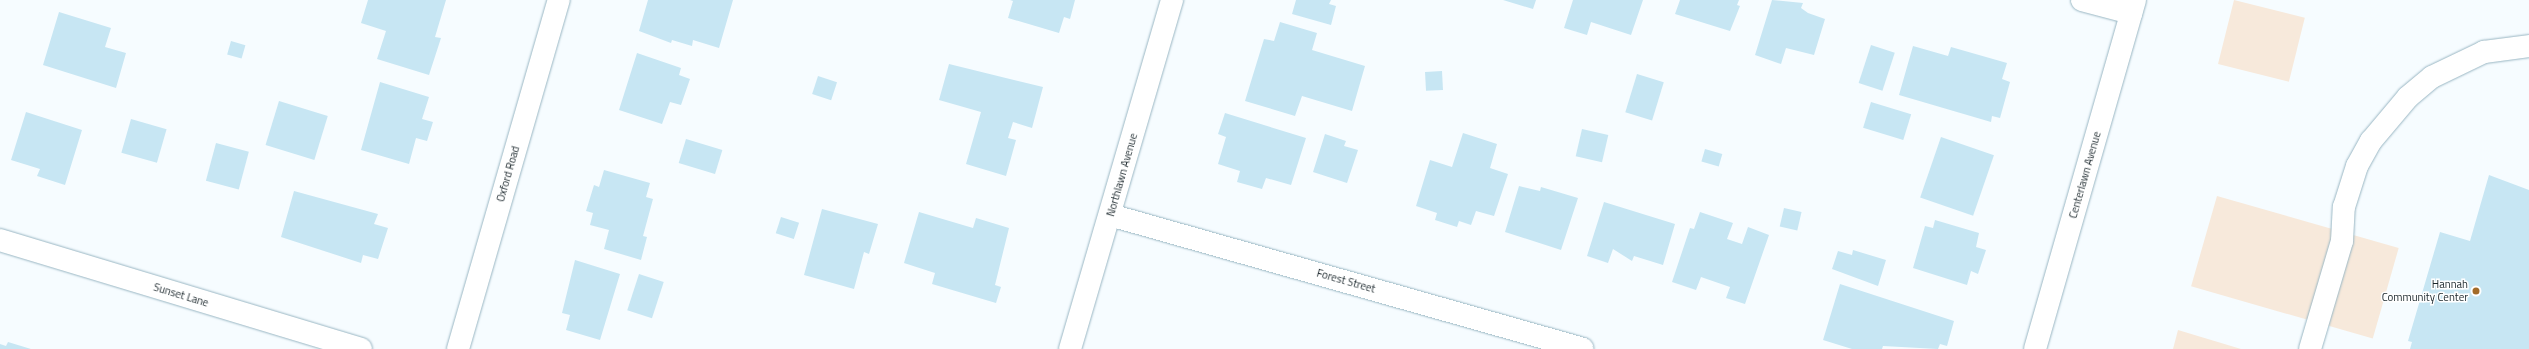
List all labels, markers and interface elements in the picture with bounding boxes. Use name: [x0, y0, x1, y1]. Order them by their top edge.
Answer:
street label: Centerlawn Avenue: [2066, 130, 2104, 220]
street label: Northlawn Avenue: [1104, 132, 1140, 218]
street label: Oxford Road: [494, 145, 522, 203]
street label: Forest Street: [1315, 266, 1377, 296]
place label: Hannah Community Center: [2382, 278, 2468, 304]
street label: Sunset Lane: [152, 280, 210, 310]
marker: Hannah Community Center: [2471, 286, 2481, 296]

